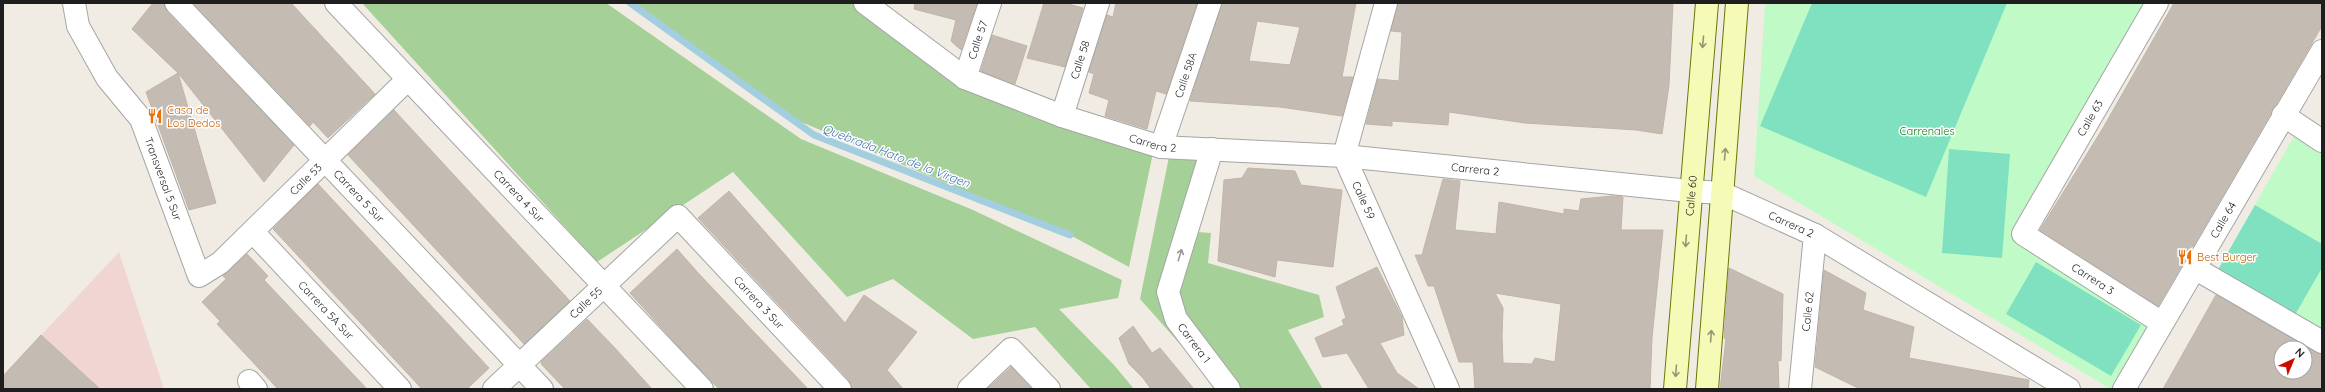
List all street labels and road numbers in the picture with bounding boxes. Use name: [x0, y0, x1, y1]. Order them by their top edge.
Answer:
street label: Calle 57: [965, 19, 991, 61]
street label: Calle 58: [1067, 39, 1093, 81]
street label: Calle 58A: [1171, 50, 1200, 100]
street label: Calle 63: [2074, 97, 2106, 139]
street label: Carrera 2: [1127, 130, 1177, 155]
street label: Transversal 5 Sur: [141, 135, 185, 223]
street label: Calle 53: [286, 160, 325, 198]
street label: Carrera 2: [1450, 160, 1500, 179]
street label: Carrera 5 Sur: [331, 167, 388, 226]
street label: Carrera 4 Sur: [491, 167, 548, 226]
street label: Calle 60: [1682, 175, 1700, 216]
street label: Calle 59: [1349, 179, 1378, 221]
street label: Calle 64: [2207, 199, 2239, 241]
street label: Carrera 2: [1766, 208, 1816, 241]
street label: Carrera 3: [2069, 260, 2117, 298]
street label: Carrera 3 Sur: [731, 273, 788, 332]
street label: Carrera 5A Sur: [295, 278, 357, 343]
street label: Calle 55: [566, 284, 605, 322]
street label: Calle 62: [1799, 291, 1816, 332]
street label: Carrera 1: [1175, 320, 1214, 366]

